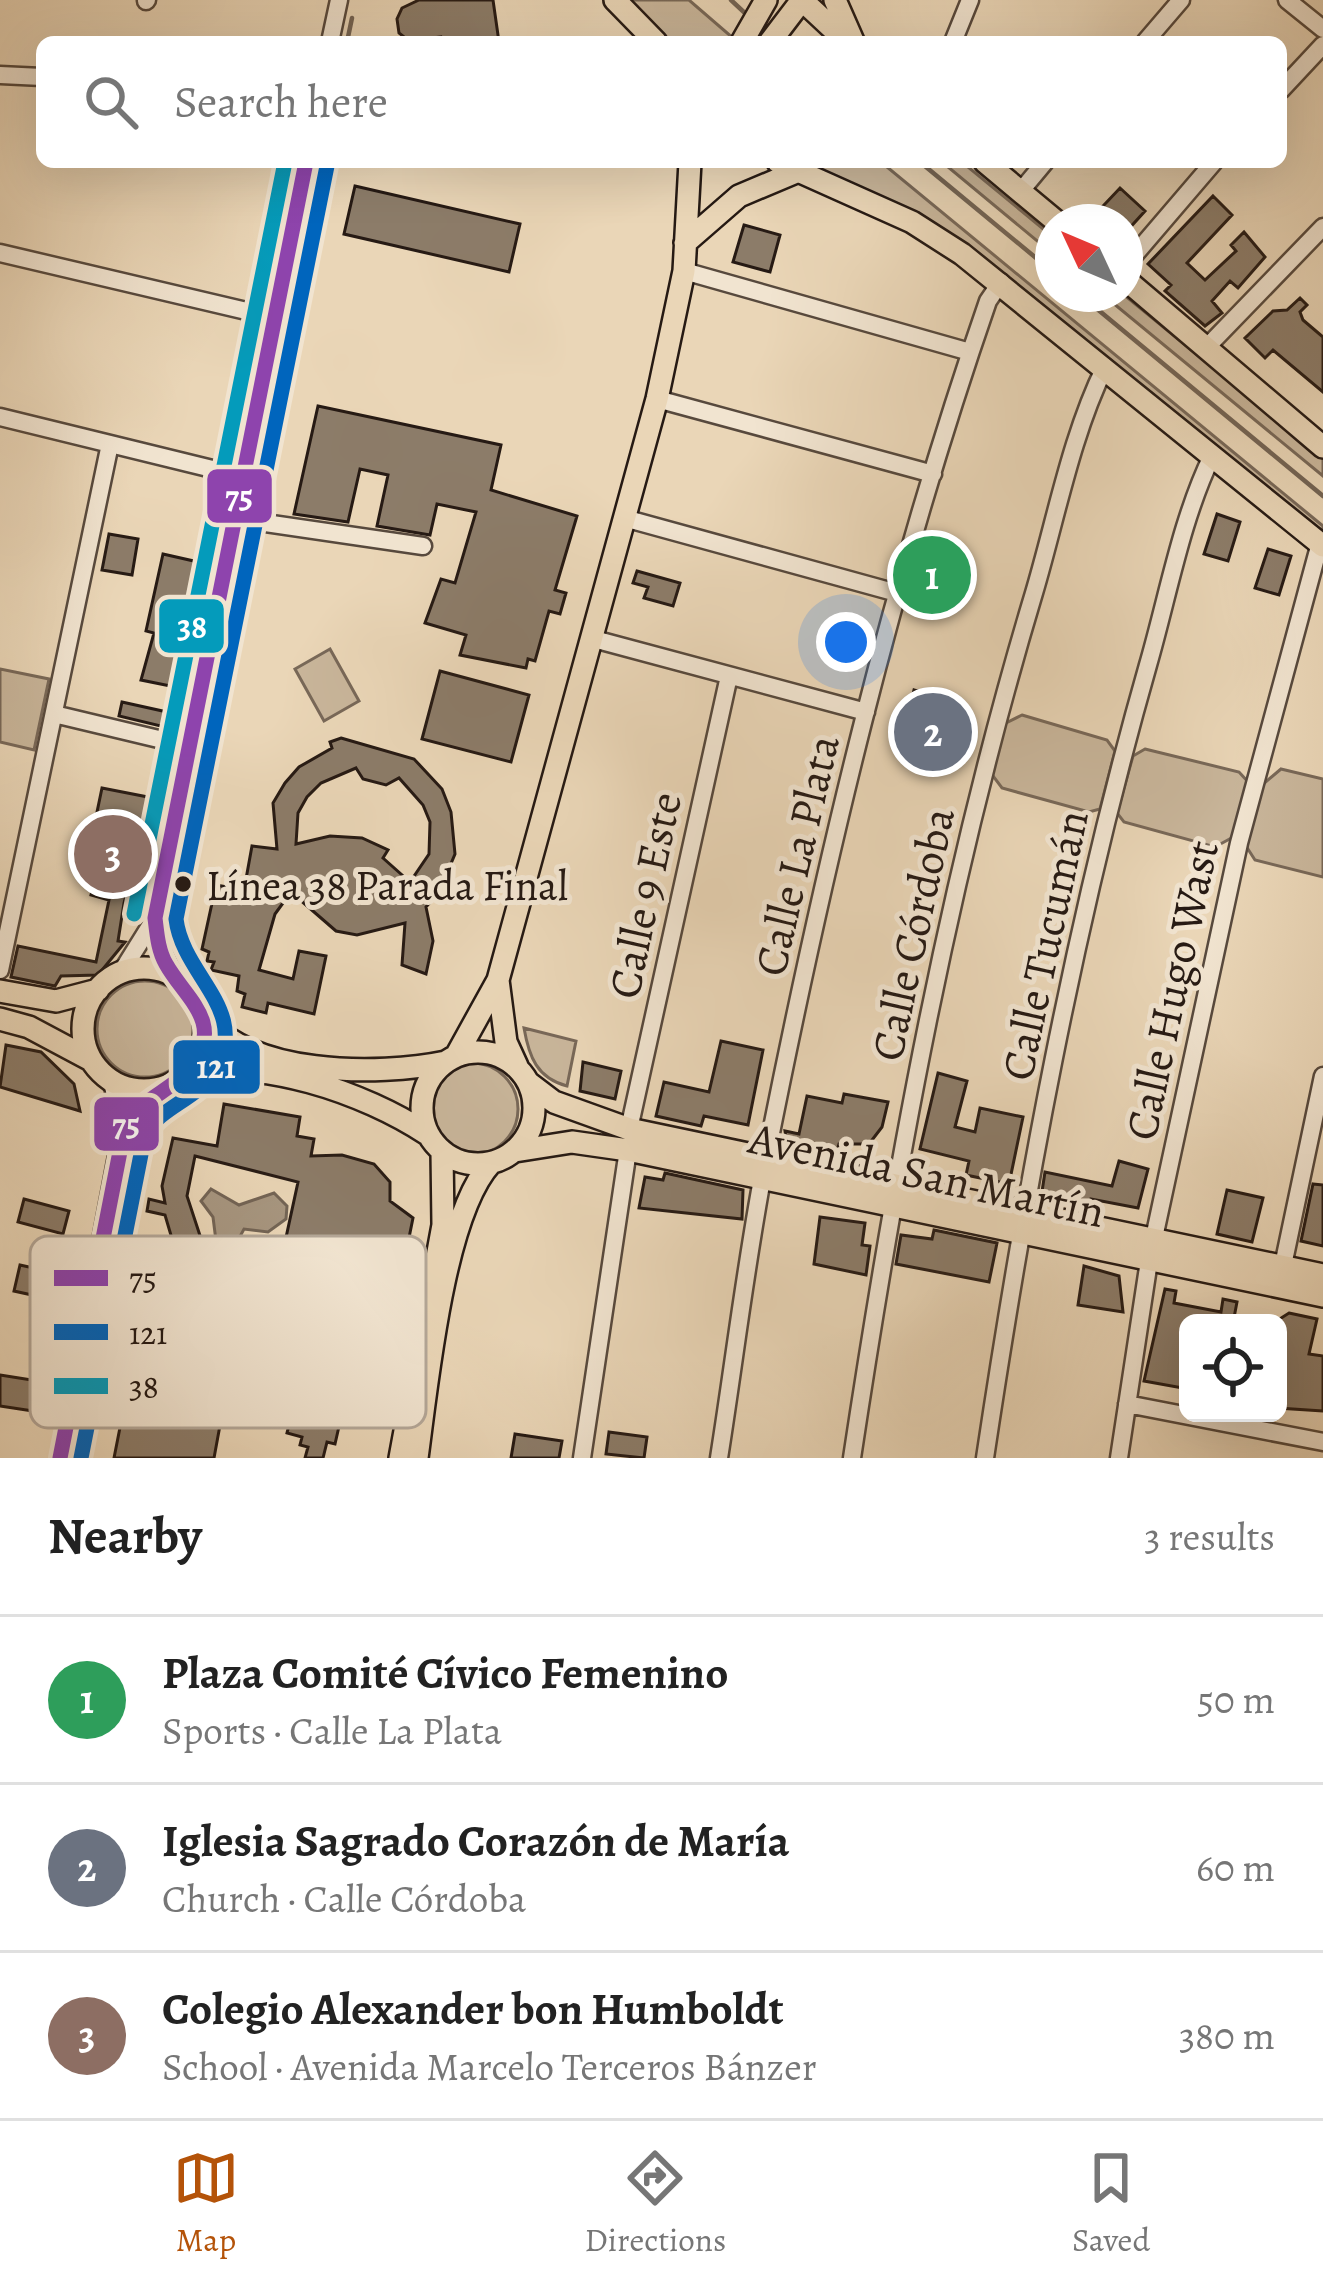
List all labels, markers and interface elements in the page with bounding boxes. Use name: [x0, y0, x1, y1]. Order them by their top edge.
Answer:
search box: [36, 36, 1287, 168]
icon: search: [78, 69, 144, 135]
text: Search here: [174, 71, 388, 133]
north arrow: [1035, 204, 1143, 312]
line badge: 75: [205, 467, 274, 525]
text: 75: [225, 474, 253, 519]
pin: 1: [893, 530, 971, 620]
line badge: 38: [157, 597, 226, 655]
text: 38: [177, 604, 207, 649]
your location: [816, 612, 876, 672]
pin: 2: [894, 687, 972, 777]
street label: Calle La Plata: [739, 729, 855, 982]
street label: Calle 9 Este: [593, 786, 697, 1004]
street label: Calle Córdoba: [856, 802, 970, 1066]
street label: Calle Tucumán: [986, 805, 1104, 1086]
pin: 3: [74, 809, 152, 899]
street label: Calle Hugo Wast: [1110, 835, 1234, 1146]
place label: Línea 38 Parada Final: [206, 857, 568, 914]
marker: Línea 38 Parada Final: [172, 873, 194, 895]
line badge: 121: [171, 1038, 262, 1096]
text: 121: [196, 1044, 236, 1089]
line badge: 75: [92, 1095, 161, 1153]
text: 75: [112, 1102, 140, 1147]
street label: Avenida San Martín: [742, 1107, 1110, 1243]
legend: [30, 1236, 426, 1428]
text: 75: [129, 1256, 157, 1301]
text: 121: [129, 1310, 167, 1355]
map controls: [1179, 1314, 1287, 1422]
button: locate: [1179, 1314, 1287, 1422]
text: 38: [129, 1364, 159, 1409]
text: Nearby: [48, 1501, 202, 1571]
text: 3 results: [1144, 1510, 1275, 1563]
text: Plaza Comité Cívico Femenino: [162, 1642, 728, 1704]
text: 1: [80, 1673, 94, 1726]
text: 50 m: [1197, 1673, 1275, 1726]
text: Sports · Calle La Plata: [162, 1704, 502, 1757]
text: Iglesia Sagrado Corazón de María: [162, 1810, 789, 1872]
text: 2: [78, 1841, 96, 1894]
text: 60 m: [1196, 1841, 1275, 1894]
text: Church · Calle Córdoba: [162, 1872, 526, 1925]
text: Colegio Alexander bon Humboldt: [162, 1978, 784, 2040]
text: 3: [79, 2009, 95, 2062]
text: 380 m: [1179, 2009, 1275, 2062]
text: School · Avenida Marcelo Terceros Bánzer: [162, 2040, 817, 2093]
tab: Map: [173, 2145, 239, 2262]
tab: Directions: [585, 2145, 726, 2262]
tab: Saved: [1072, 2145, 1150, 2262]

